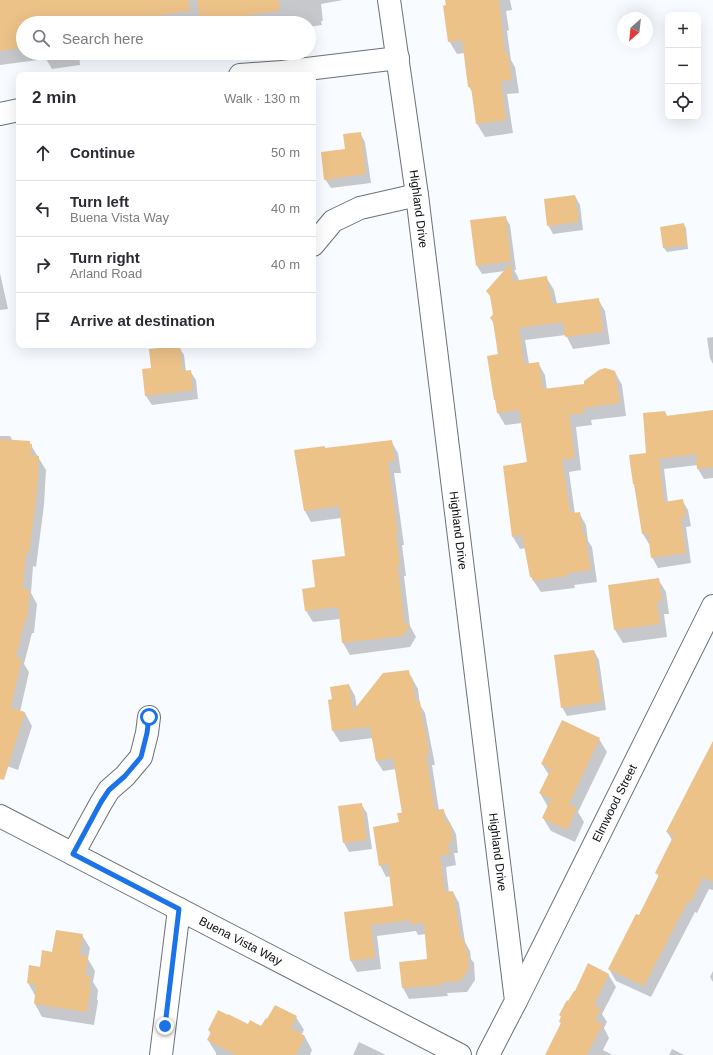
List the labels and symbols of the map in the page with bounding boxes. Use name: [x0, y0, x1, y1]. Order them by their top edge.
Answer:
north arrow: [617, 12, 653, 48]
street label: Highland Drive: [406, 169, 430, 249]
street label: Highland Drive: [446, 491, 470, 571]
route start: [140, 708, 158, 726]
street label: Elmwood Street: [589, 762, 640, 844]
street label: Highland Drive: [486, 812, 509, 892]
street label: Buena Vista Way: [197, 914, 284, 968]
route end: [156, 1017, 174, 1035]

